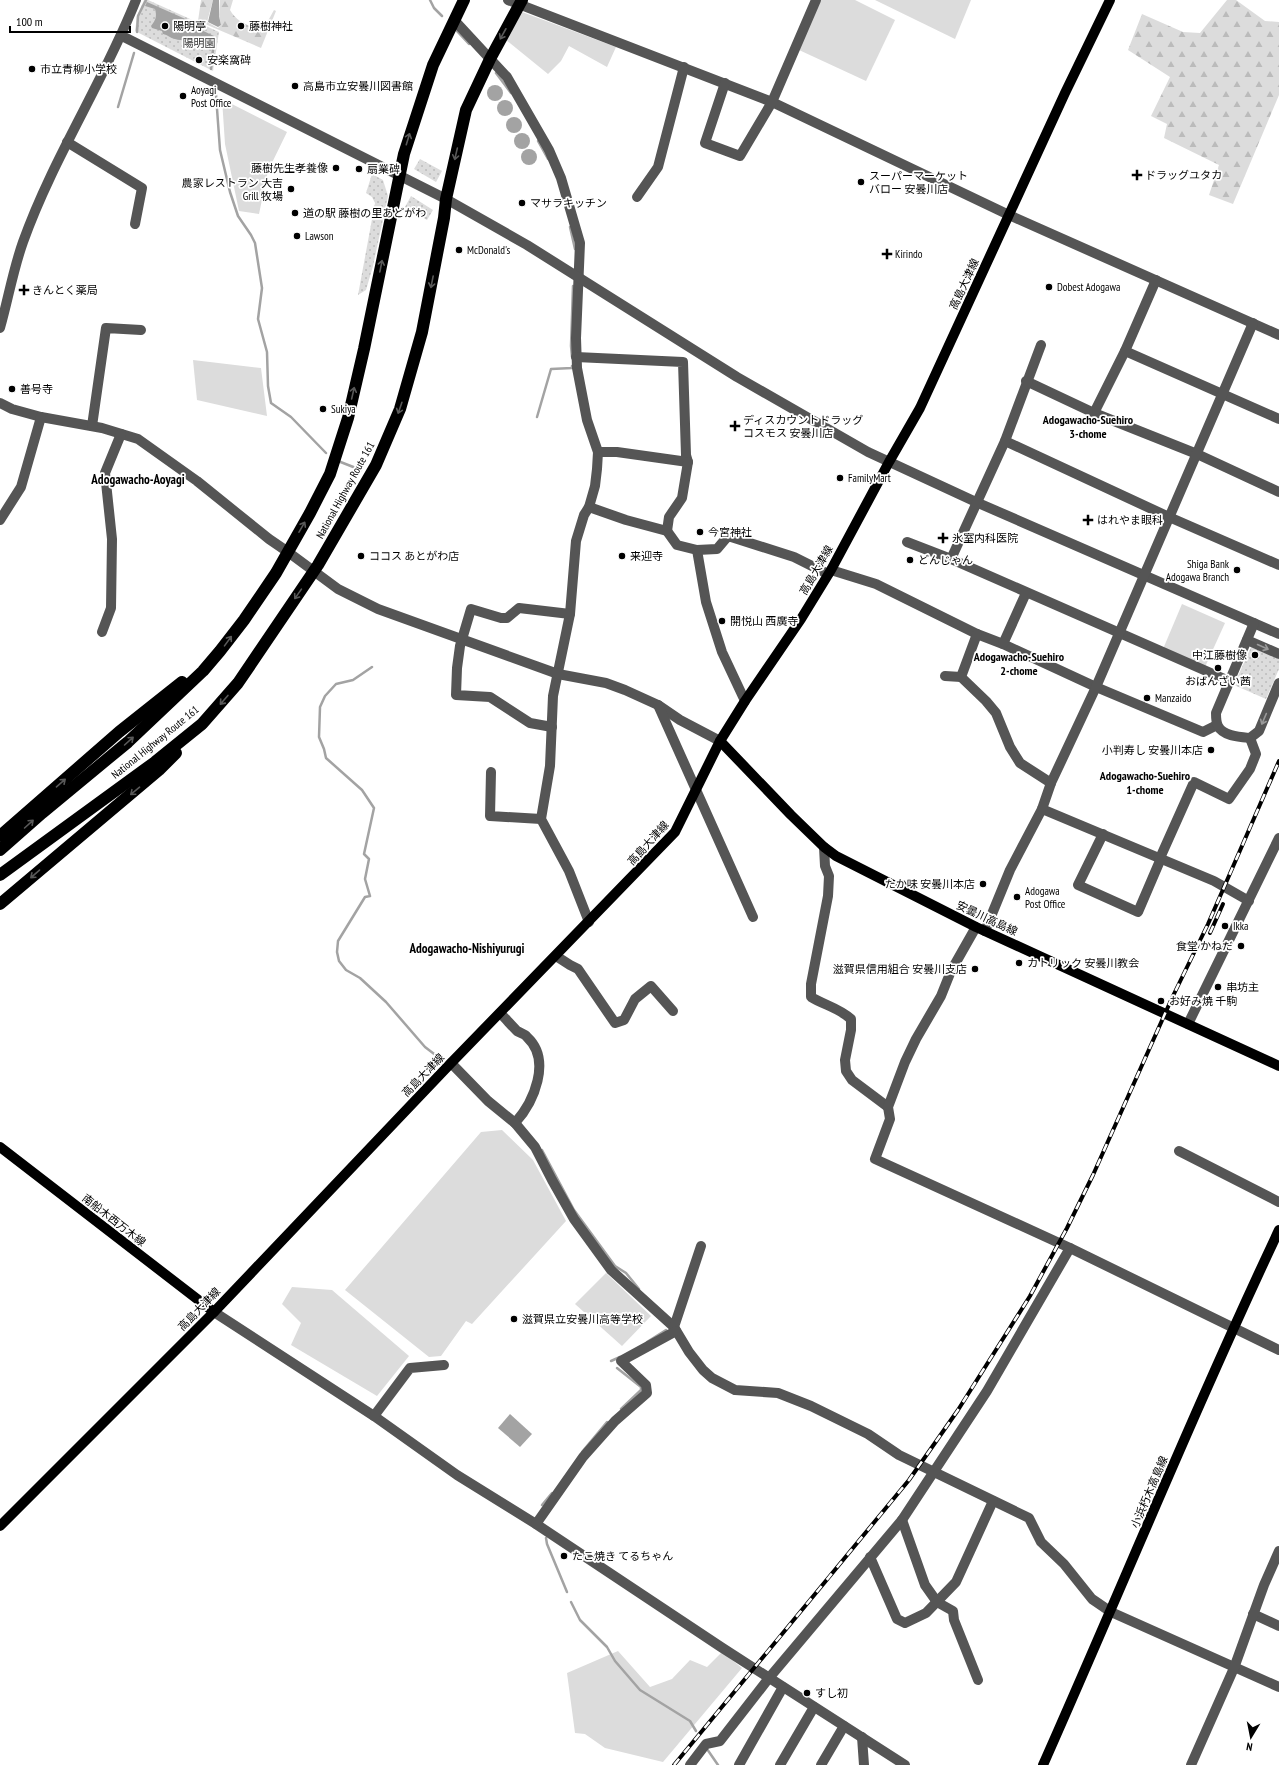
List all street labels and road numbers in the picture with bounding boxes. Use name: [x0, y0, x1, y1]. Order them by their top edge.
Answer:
street label: 高島大津線: [946, 256, 982, 312]
street label: National Highway Route 161: [313, 439, 377, 541]
street label: 高島大津線: [796, 543, 836, 597]
street label: National Highway Route 161: [108, 702, 202, 782]
street label: 高島大津線: [624, 818, 672, 868]
street label: 安曇川高島線: [954, 898, 1020, 938]
street label: 高島大津線: [399, 1050, 447, 1100]
street label: 南船木西万木線: [79, 1191, 149, 1249]
street label: 高島大津線: [175, 1284, 223, 1334]
street label: 小浜朽木高島線: [1128, 1454, 1170, 1530]

